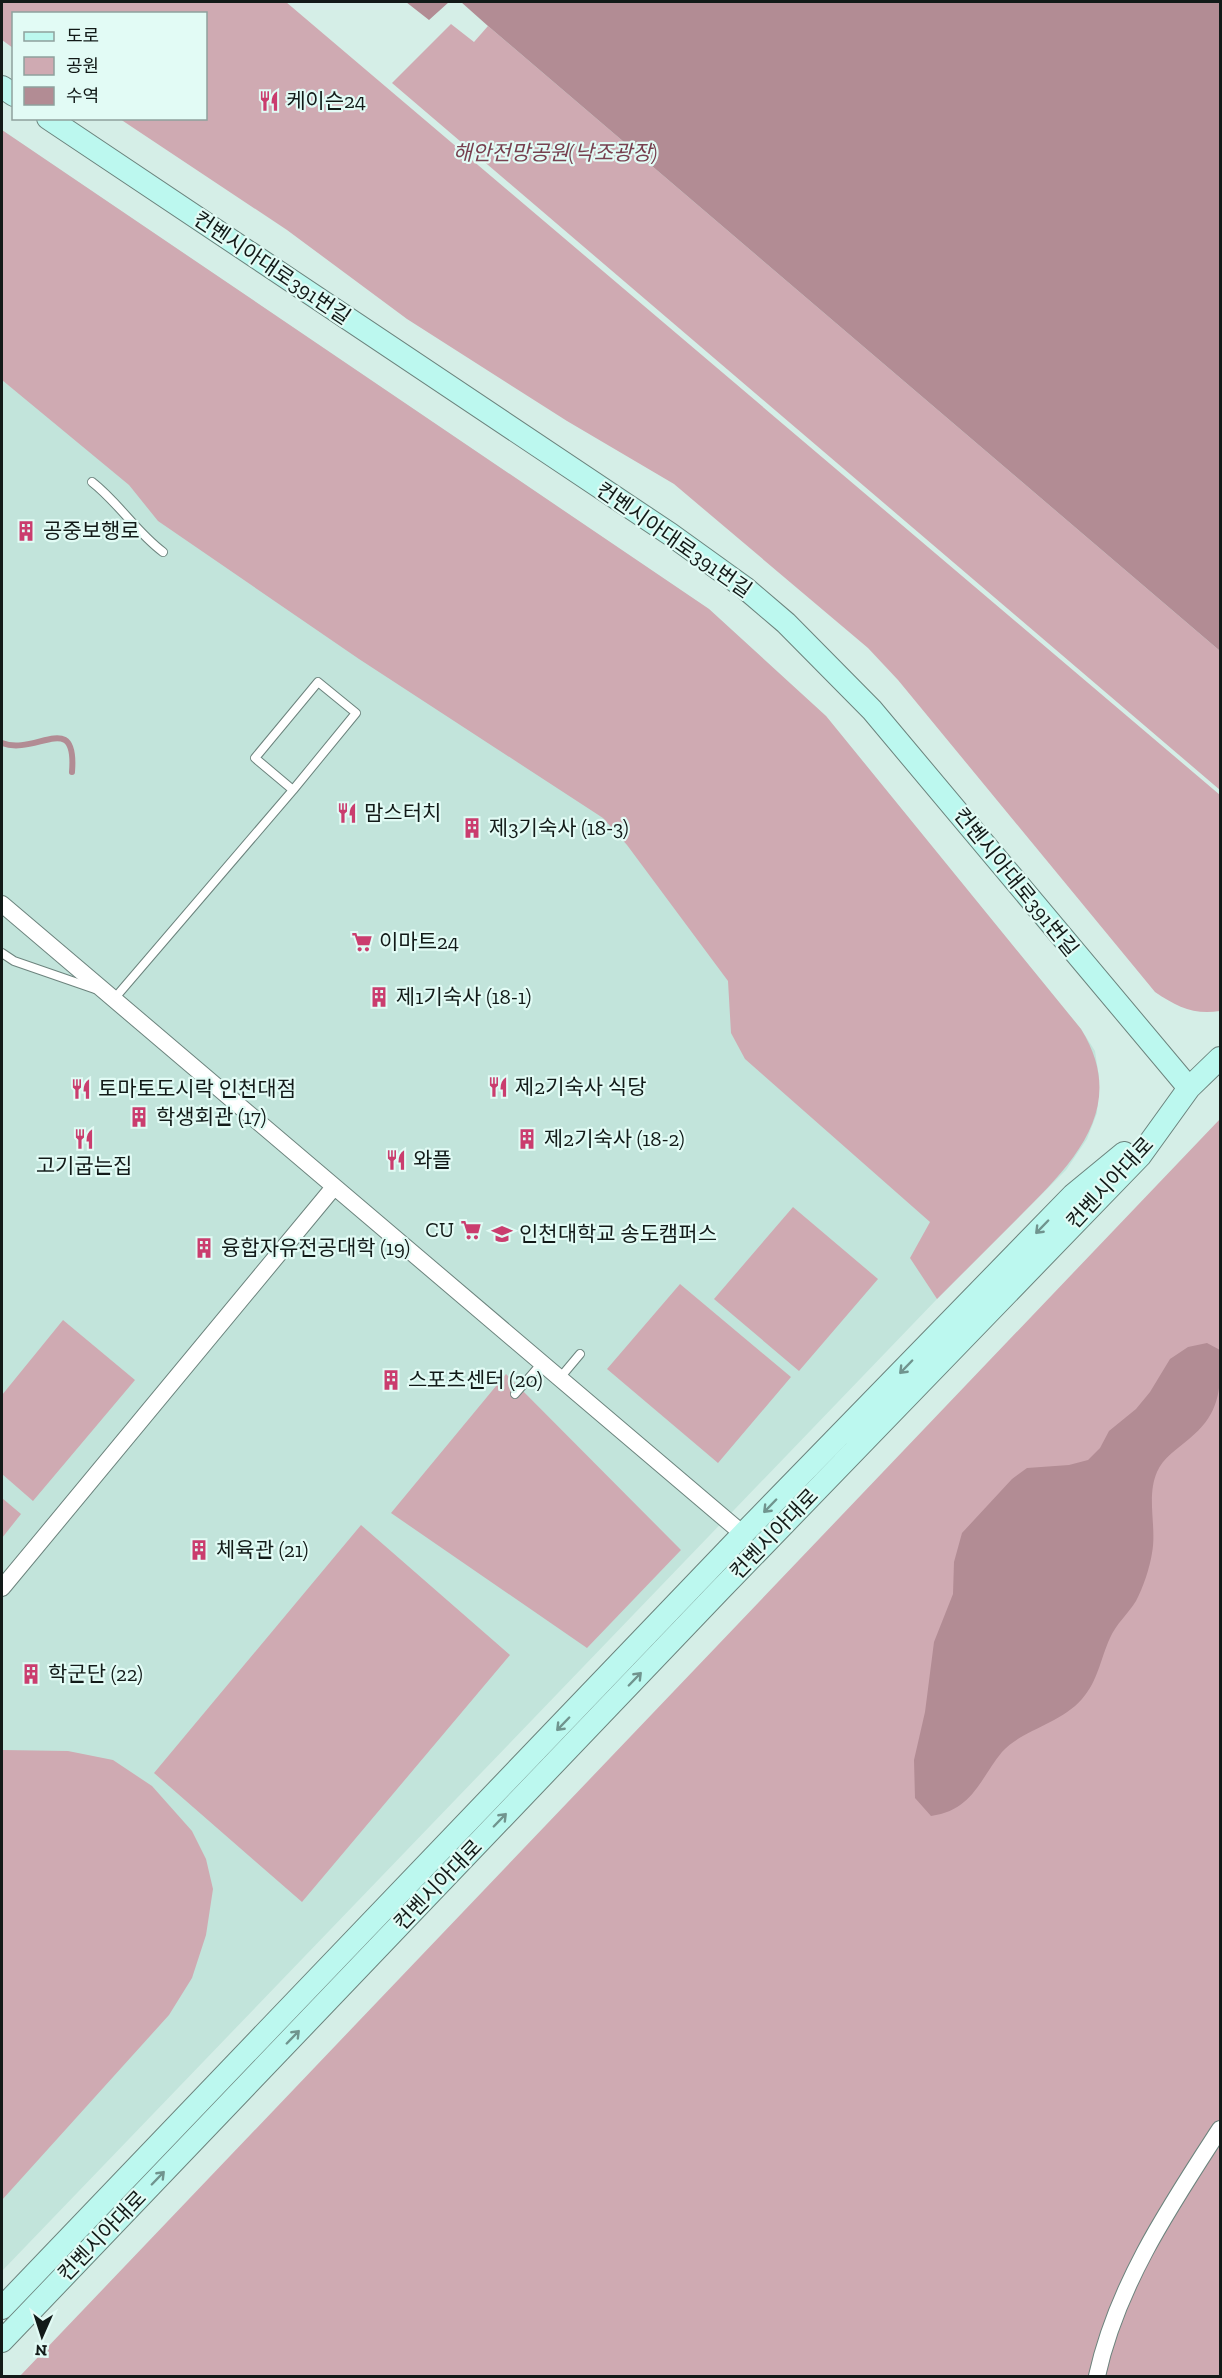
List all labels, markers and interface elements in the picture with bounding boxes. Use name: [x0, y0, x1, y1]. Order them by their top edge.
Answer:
legend: [12, 12, 207, 120]
text: 도로: [66, 25, 99, 47]
text: 공원: [66, 55, 99, 77]
text: 수역: [66, 85, 99, 107]
place label: 케이슨24: [286, 88, 366, 113]
restaurant icon: 케이슨24: [257, 89, 281, 113]
park label: 해안전망공원(낙조광장): [453, 140, 657, 165]
street label: 컨벤시아대로391번길: [189, 206, 356, 329]
street label: 컨벤시아대로391번길: [592, 477, 757, 603]
place label: 공중보행로: [43, 518, 140, 543]
building icon: 공중보행로: [14, 519, 38, 543]
place label: 맘스터치: [364, 800, 441, 825]
restaurant icon: 맘스터치: [335, 801, 359, 825]
street label: 컨벤시아대로391번길: [949, 802, 1084, 961]
place label: 제3기숙사 (18-3): [489, 815, 629, 840]
building icon: 제3기숙사 (18-3): [460, 816, 484, 840]
place label: 이마트24: [379, 929, 459, 954]
supermarket icon: 이마트24: [350, 930, 374, 954]
place label: 제1기숙사 (18-1): [396, 984, 531, 1009]
building icon: 제1기숙사 (18-1): [367, 985, 391, 1009]
place label: 제2기숙사 식당: [515, 1074, 647, 1099]
restaurant icon: 제2기숙사 식당: [486, 1075, 510, 1099]
place label: 토마토도시락 인천대점: [98, 1076, 296, 1101]
restaurant icon: 토마토도시락 인천대점: [69, 1077, 93, 1101]
place label: 학생회관 (17): [156, 1104, 266, 1129]
building icon: 학생회관 (17): [127, 1105, 151, 1129]
place label: 제2기숙사 (18-2): [544, 1126, 685, 1151]
restaurant icon: 고기굽는집: [72, 1127, 96, 1151]
building icon: 제2기숙사 (18-2): [515, 1127, 539, 1151]
street label: 컨벤시아대로: [1061, 1132, 1158, 1234]
place label: 와플: [413, 1147, 452, 1172]
restaurant icon: 와플: [384, 1148, 408, 1172]
place label: 고기굽는집: [36, 1153, 132, 1178]
place label: CU: [425, 1217, 454, 1242]
supermarket icon: CU: [459, 1218, 483, 1242]
one-way arrow: [1034, 1220, 1049, 1235]
place label: 인천대학교 송도캠퍼스: [519, 1221, 717, 1246]
school or university icon: 인천대학교 송도캠퍼스: [490, 1222, 514, 1246]
place label: 융합자유전공대학 (19): [221, 1235, 410, 1260]
building icon: 융합자유전공대학 (19): [192, 1236, 216, 1260]
one-way arrow: [898, 1359, 913, 1374]
place label: 스포츠센터 (20): [408, 1367, 542, 1392]
building icon: 스포츠센터 (20): [379, 1368, 403, 1392]
street label: 컨벤시아대로: [724, 1483, 823, 1584]
one-way arrow: [762, 1499, 777, 1514]
place label: 체육관 (21): [216, 1537, 308, 1562]
building icon: 체육관 (21): [187, 1538, 211, 1562]
place label: 학군단 (22): [48, 1661, 143, 1686]
building icon: 학군단 (22): [19, 1662, 43, 1686]
one-way arrow: [628, 1671, 642, 1686]
one-way arrow: [556, 1716, 570, 1731]
one-way arrow: [493, 1812, 507, 1827]
street label: 컨벤시아대로: [388, 1834, 487, 1935]
one-way arrow: [286, 2029, 300, 2044]
one-way arrow: [151, 2170, 165, 2185]
street label: 컨벤시아대로: [52, 2185, 151, 2286]
north arrow: [12, 2306, 72, 2366]
text: N: [35, 2341, 48, 2360]

